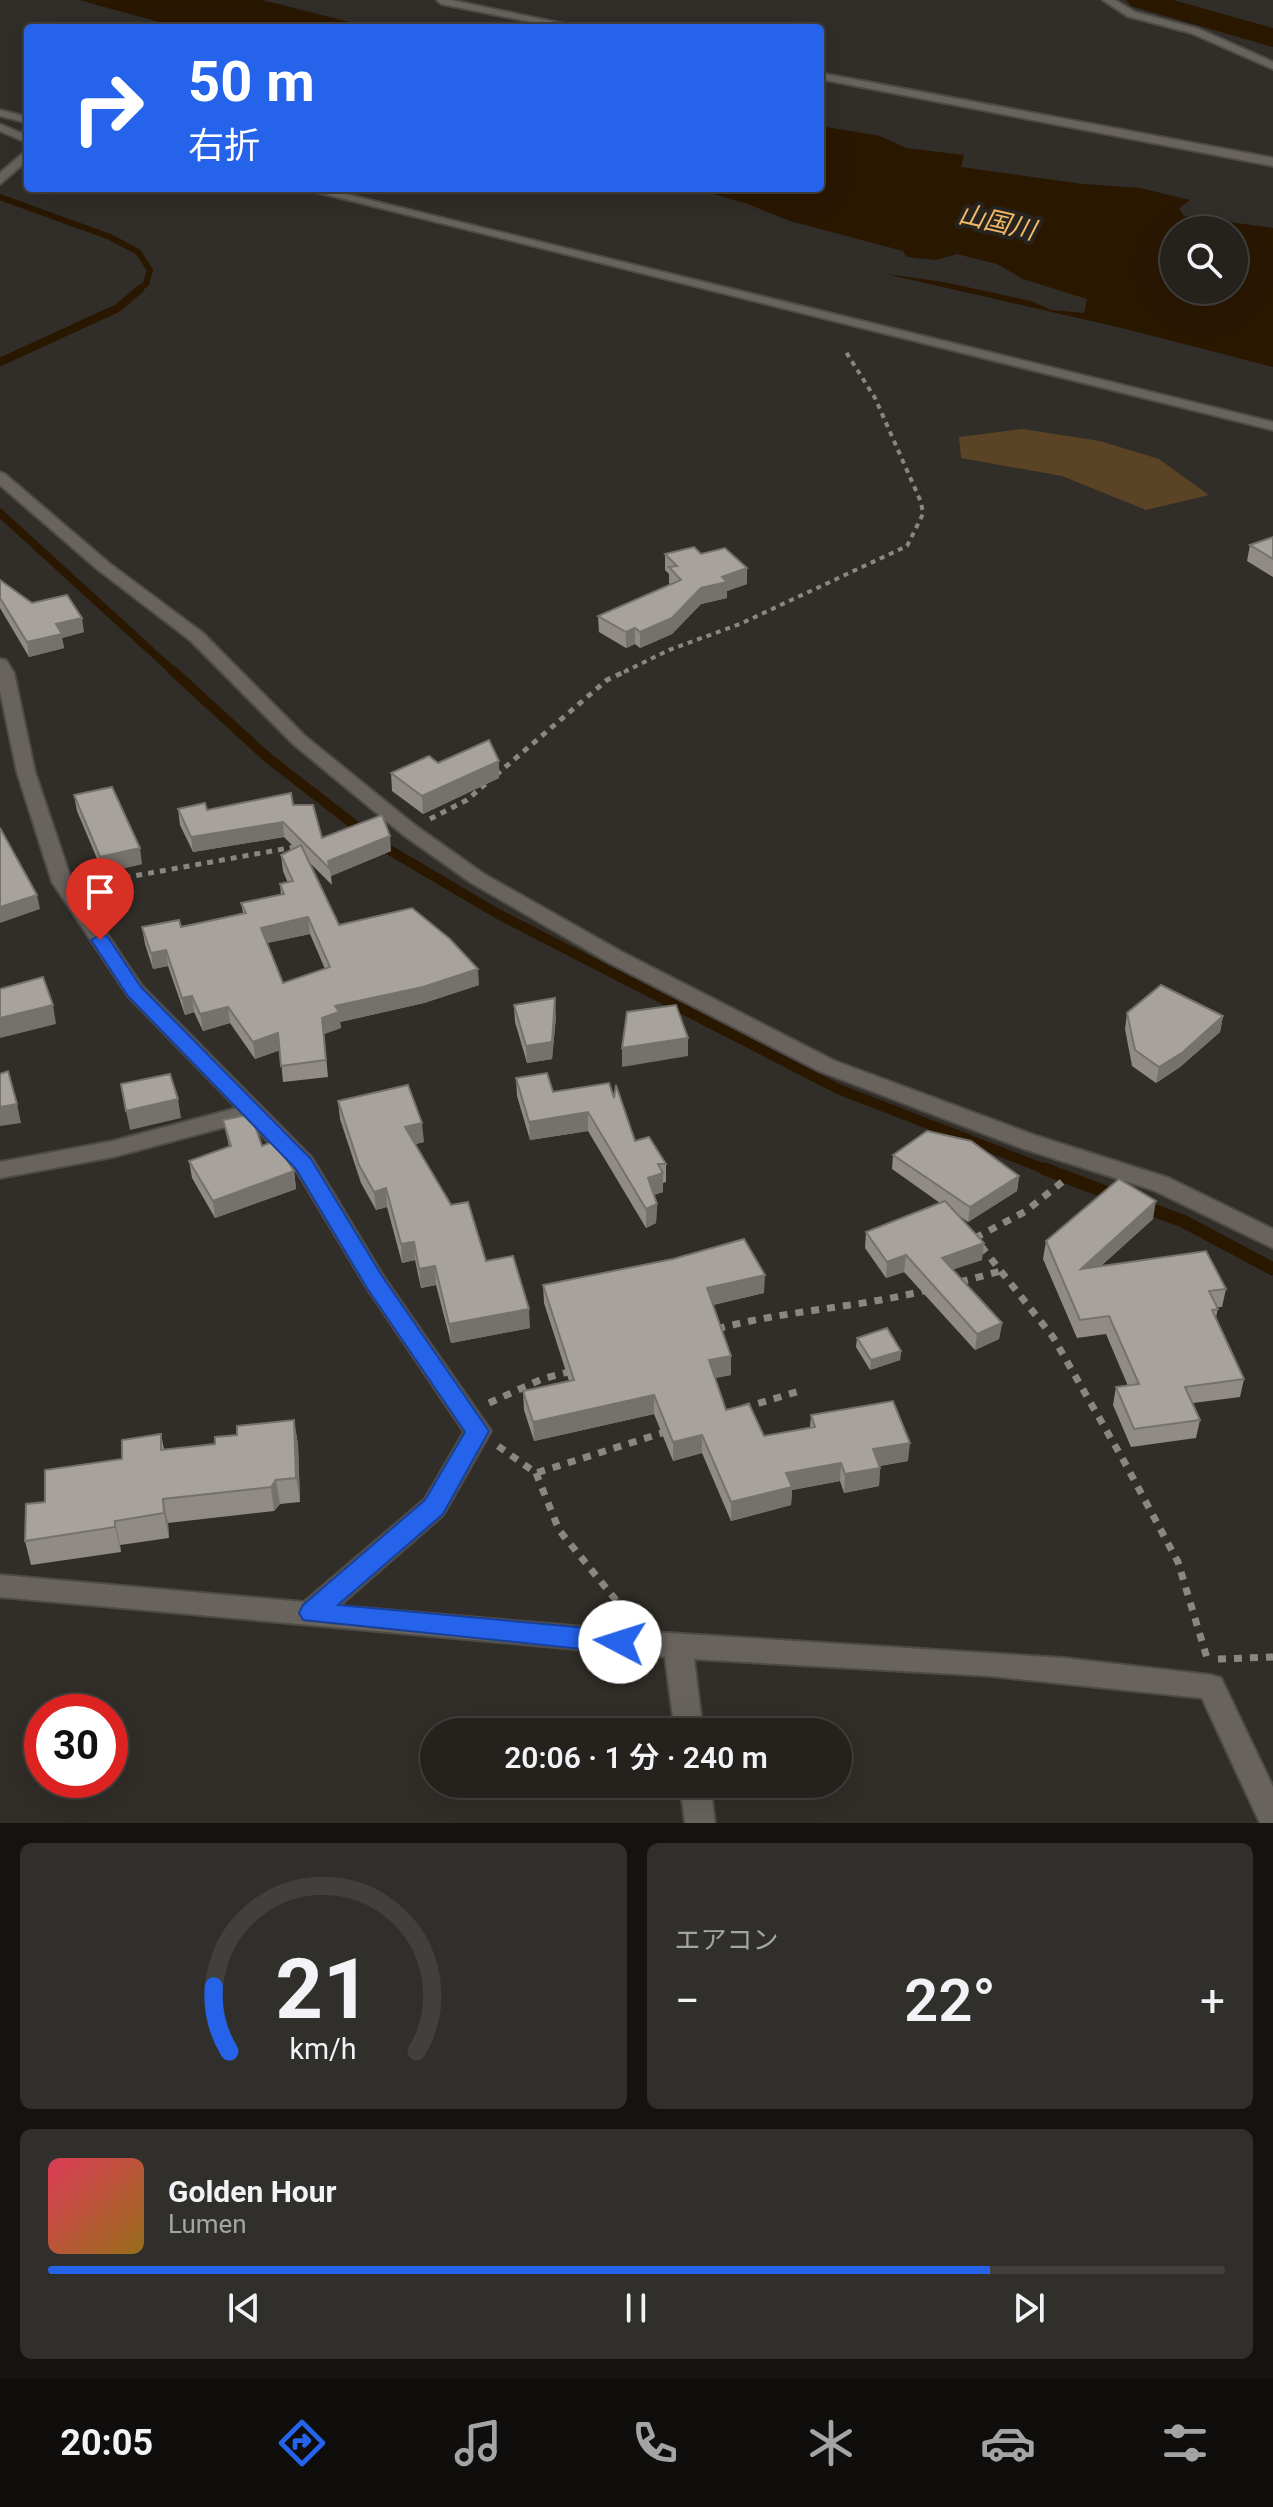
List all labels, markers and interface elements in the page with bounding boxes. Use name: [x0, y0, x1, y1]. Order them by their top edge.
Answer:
text: 50 m: [188, 49, 315, 115]
icon: right: [56, 56, 160, 160]
text: 右折: [188, 125, 260, 167]
water label: 山国川: [956, 199, 1041, 246]
map controls: [1160, 216, 1248, 304]
button: search: [1160, 216, 1248, 304]
pin: [66, 858, 134, 940]
icon: arrive: [78, 870, 122, 914]
position arrow: [578, 1600, 662, 1684]
speed limit sign: 30: [24, 1694, 128, 1798]
text: 20:06 · 1 分 · 240 m: [504, 1740, 768, 1775]
text: エアコン: [675, 1925, 779, 1955]
text: 21: [276, 1941, 371, 2038]
text: 22°: [904, 1965, 996, 2036]
text: −: [675, 1975, 700, 2027]
text: +: [1200, 1975, 1225, 2027]
text: km/h: [290, 2032, 357, 2066]
text: Golden Hour: [168, 2174, 337, 2209]
text: Lumen: [168, 2209, 247, 2239]
icon: previous: [222, 2286, 266, 2330]
icon: pause: [614, 2286, 658, 2330]
icon: next: [1007, 2286, 1051, 2330]
icon: directions: [274, 2415, 330, 2471]
icon: music: [450, 2415, 506, 2471]
icon: phone: [627, 2415, 683, 2471]
icon: climate: [803, 2415, 859, 2471]
icon: car: [980, 2415, 1036, 2471]
icon: filters: [1157, 2415, 1213, 2471]
text: 20:05: [60, 2422, 153, 2464]

